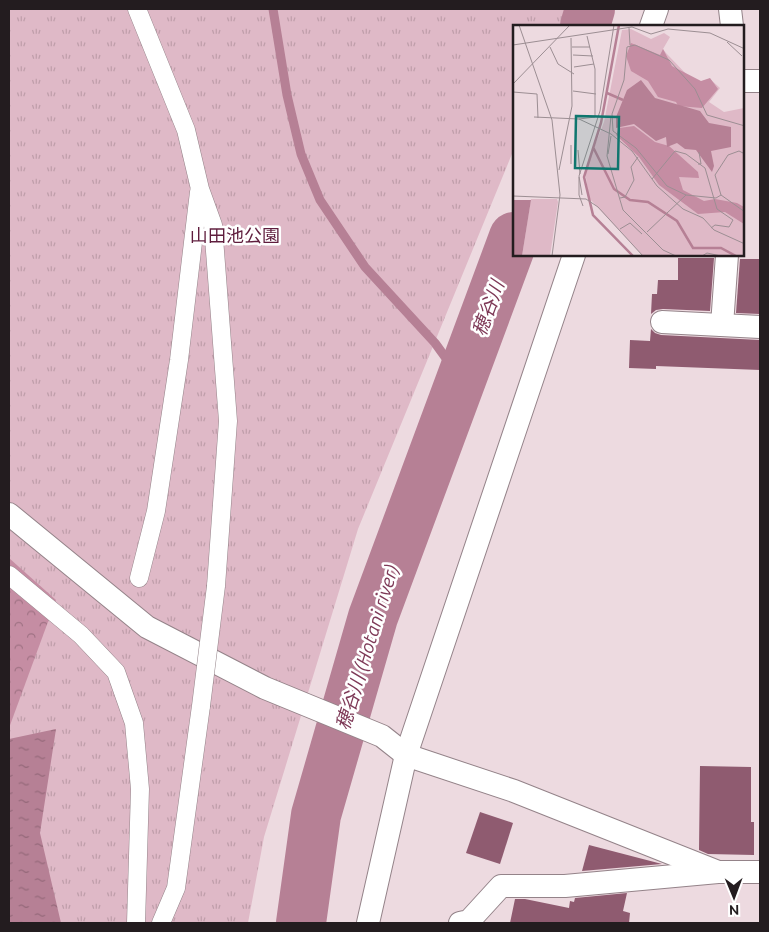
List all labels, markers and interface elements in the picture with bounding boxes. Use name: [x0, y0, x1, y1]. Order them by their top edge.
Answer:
inset map: [513, 25, 744, 256]
park label: 山田池公園: [190, 225, 280, 245]
water label: 穂谷川: [468, 276, 509, 339]
water label: 穂谷川 (Hotani river): [331, 562, 403, 732]
north arrow: [709, 872, 759, 922]
text: N: [729, 902, 740, 918]

